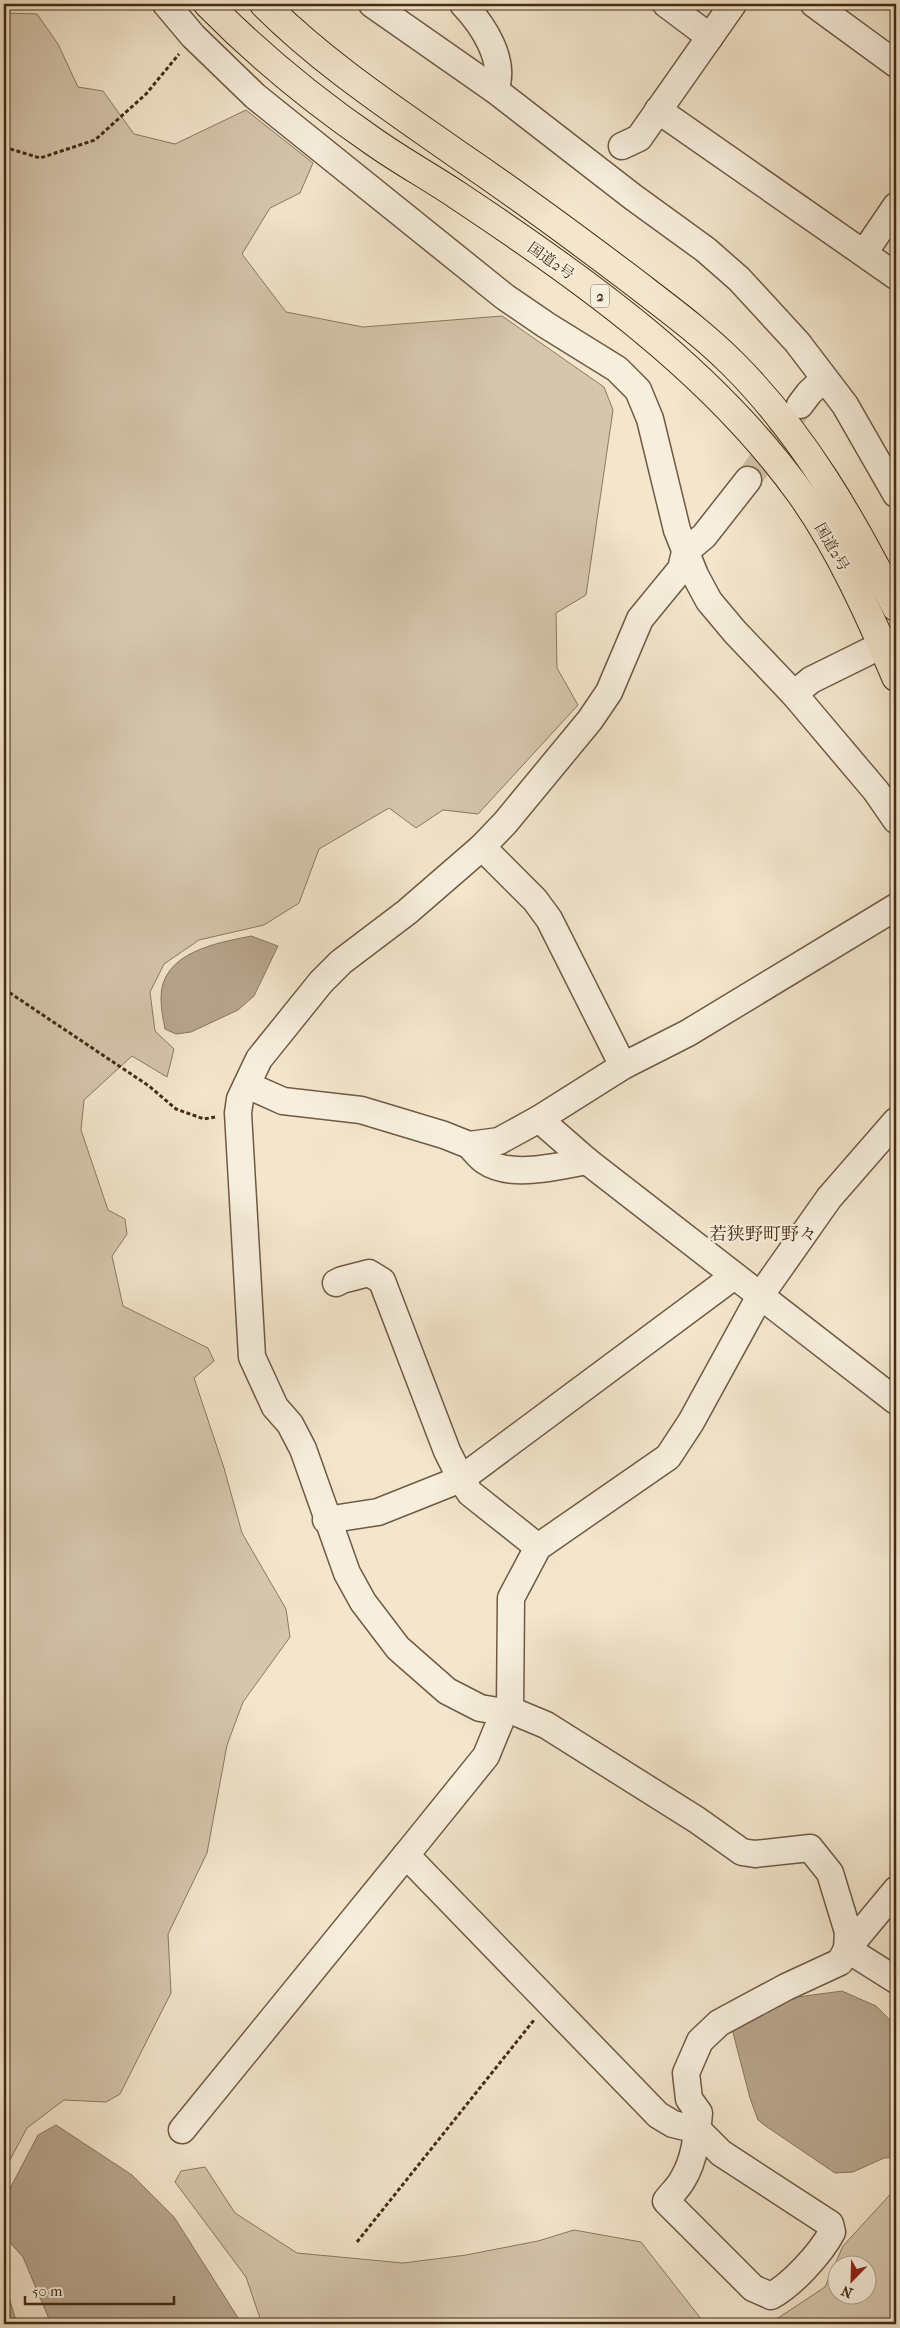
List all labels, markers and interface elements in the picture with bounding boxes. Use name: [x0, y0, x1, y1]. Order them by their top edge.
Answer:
street label: 国道2号: [524, 239, 578, 283]
road number: 2: [591, 284, 609, 308]
street label: 国道2号: [811, 520, 853, 574]
district label: 若狭野町野々: [709, 1224, 817, 1245]
north arrow: [828, 2256, 878, 2306]
scale bar: [25, 2273, 174, 2305]
text: N: [839, 2281, 855, 2301]
text: 50 m: [32, 2282, 63, 2300]

